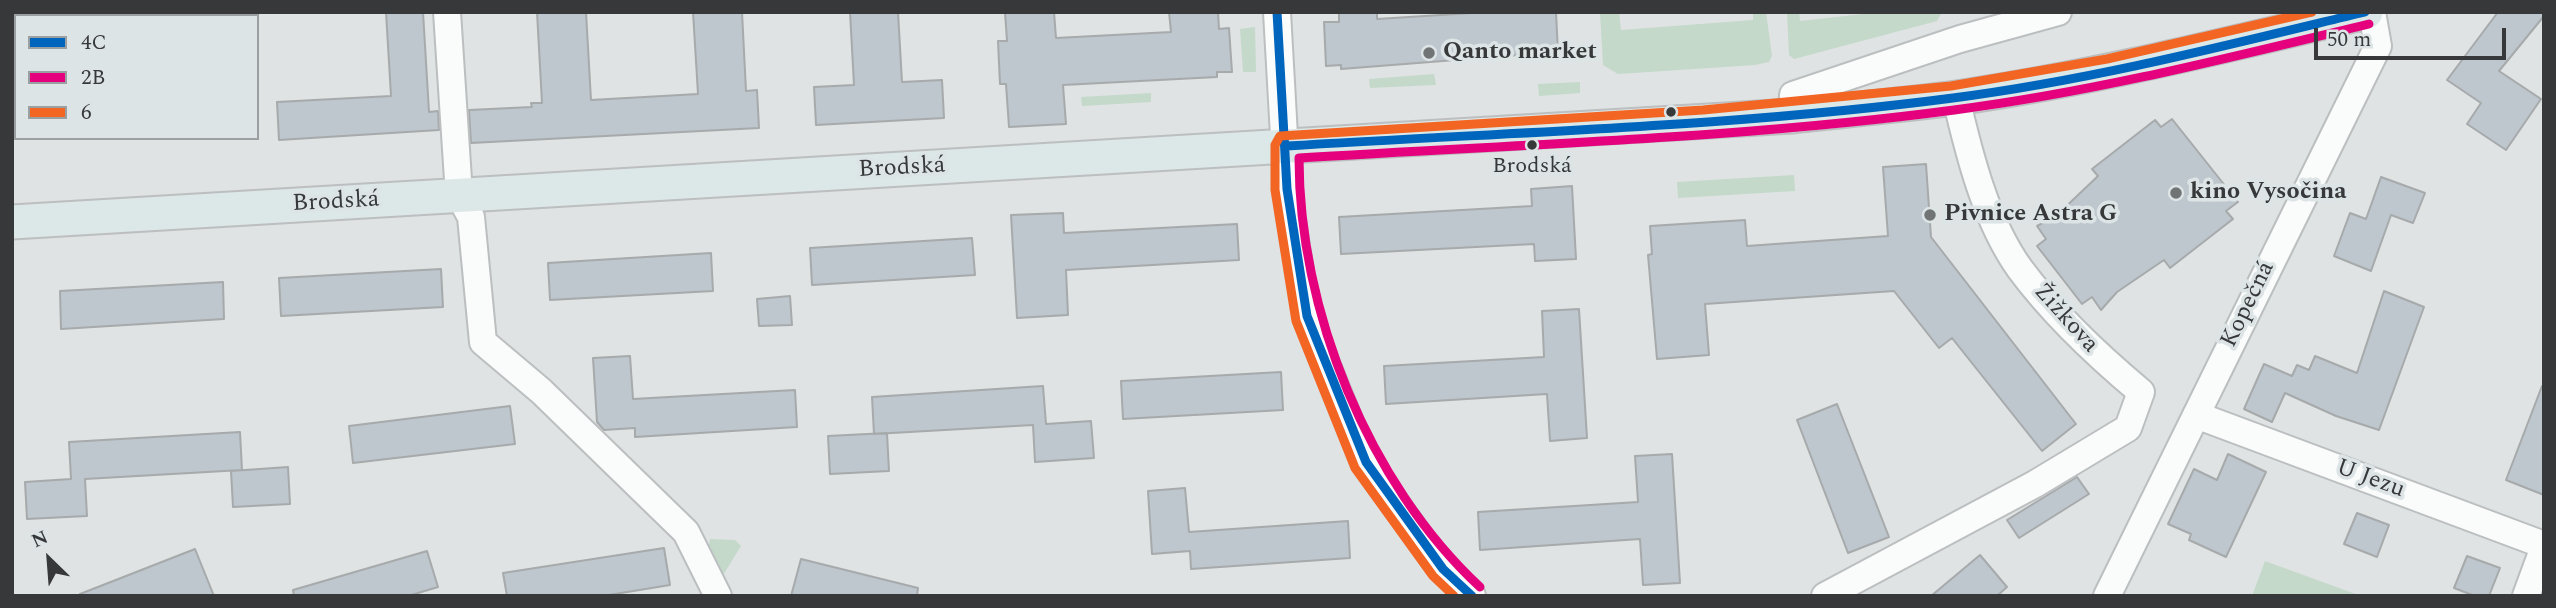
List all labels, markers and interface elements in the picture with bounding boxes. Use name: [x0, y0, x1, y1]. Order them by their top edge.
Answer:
legend: [14, 14, 259, 140]
scale bar: [2318, 14, 2510, 58]
text: 50 m: [2327, 24, 2371, 56]
text: 4C: [81, 27, 107, 59]
place label: Qanto market: [1443, 39, 1597, 67]
marker: Qanto market: [1421, 45, 1437, 61]
text: 2B: [81, 62, 105, 94]
text: 6: [81, 97, 92, 129]
unlabelled marker: [1664, 105, 1678, 119]
marker: Brodská: [1525, 138, 1539, 152]
street label: Brodská: [858, 152, 946, 186]
place label: Brodská: [1492, 155, 1572, 181]
place label: kino Vysočina: [2190, 179, 2347, 207]
marker: kino Vysočina: [2168, 185, 2184, 201]
street label: Brodská: [292, 186, 380, 220]
place label: Pivnice Astra G: [1944, 201, 2117, 229]
marker: Pivnice Astra G: [1922, 207, 1938, 223]
street label: Kopečná: [2216, 257, 2282, 353]
street label: Žižkova: [2026, 278, 2104, 360]
street label: U Jezu: [2332, 454, 2408, 506]
text: N: [27, 523, 53, 556]
north arrow: [14, 524, 84, 594]

